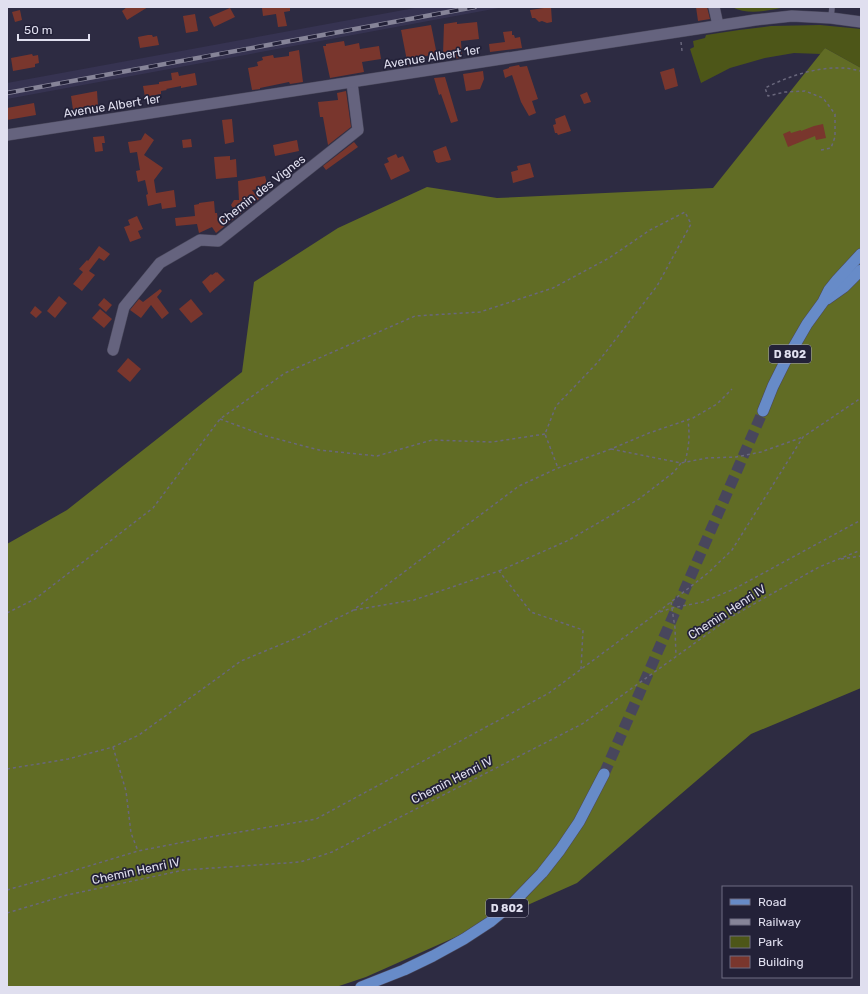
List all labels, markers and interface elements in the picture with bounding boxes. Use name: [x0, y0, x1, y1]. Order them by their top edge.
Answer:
scale bar: [18, 16, 89, 42]
text: 50 m: [24, 23, 52, 37]
street label: Avenue Albert 1er: [382, 42, 482, 72]
street label: Avenue Albert 1er: [62, 91, 162, 121]
street label: Chemin des Vignes: [216, 152, 308, 228]
road number: D 802: [769, 345, 811, 363]
street label: Chemin Henri IV: [685, 582, 769, 642]
street label: Chemin Henri IV: [409, 753, 495, 807]
street label: Chemin Henri IV: [91, 855, 182, 887]
legend: [722, 886, 852, 978]
text: Road: [758, 895, 786, 909]
road number: D 802: [486, 899, 528, 917]
text: Railway: [758, 915, 801, 929]
text: Park: [758, 935, 784, 949]
text: Building: [758, 955, 804, 969]

